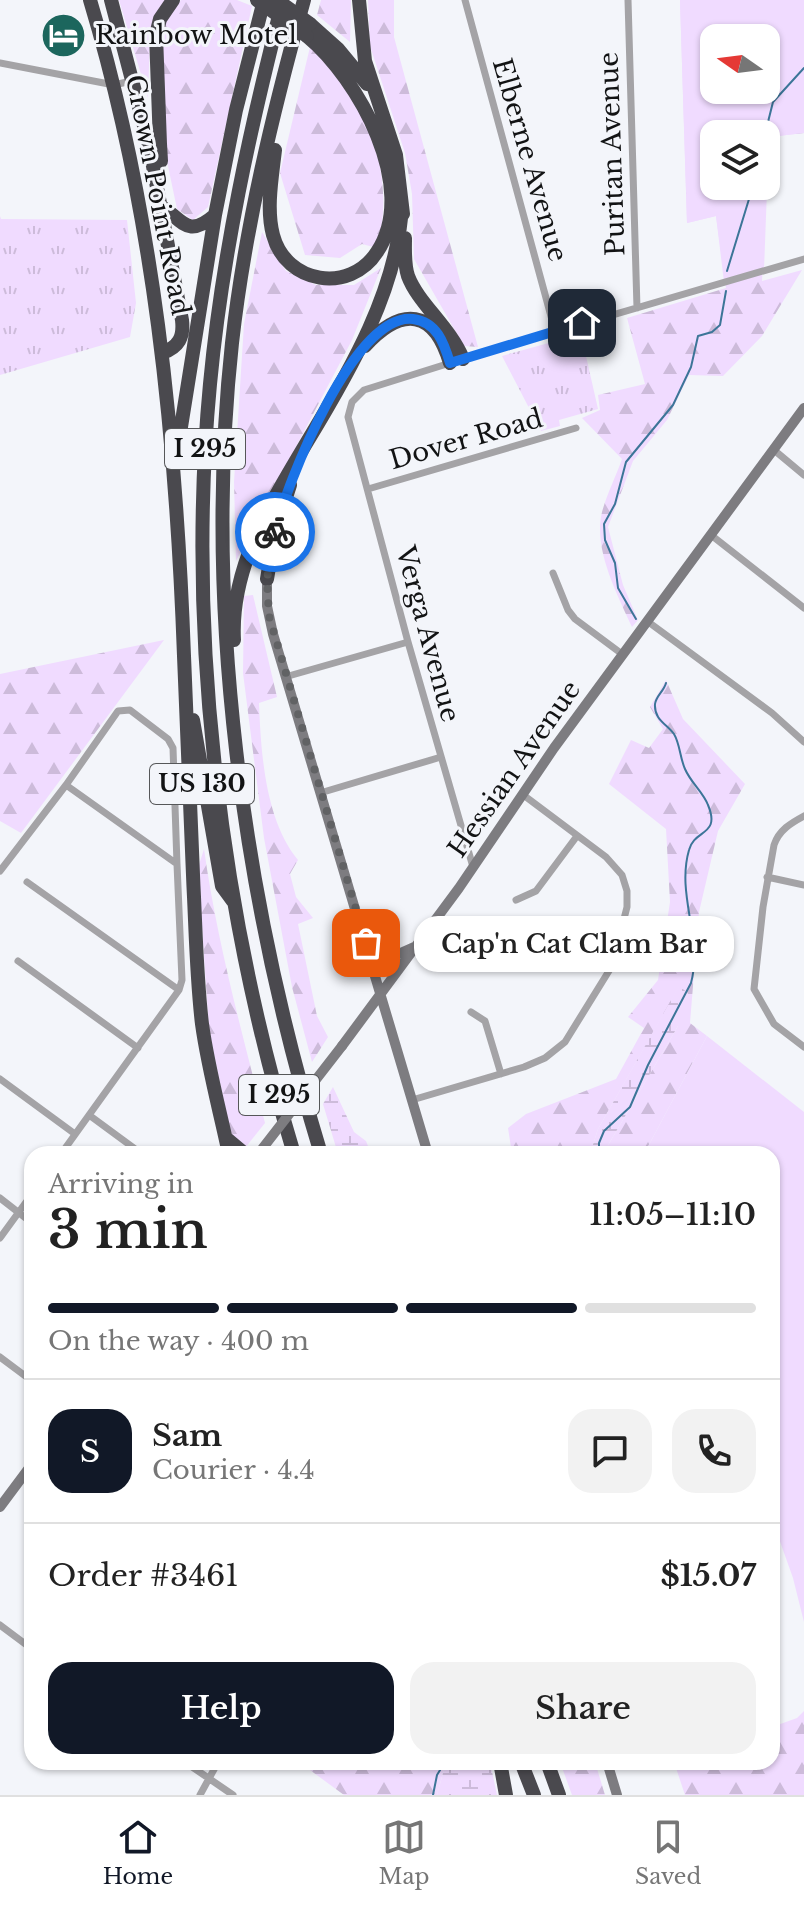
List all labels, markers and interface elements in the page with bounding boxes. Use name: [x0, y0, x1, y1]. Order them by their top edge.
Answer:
hotel icon: Rainbow Motel: [40, 11, 88, 59]
place label: Rainbow Motel: [95, 19, 297, 51]
north arrow: [700, 24, 780, 104]
map controls: [700, 24, 780, 200]
street label: Puritan Avenue: [592, 51, 632, 257]
street label: Elberne Avenue: [486, 55, 574, 265]
street label: Crown Point Road: [119, 72, 197, 318]
button: layers: [700, 120, 780, 200]
pin: [548, 289, 616, 357]
icon: home: [560, 301, 604, 345]
street label: Dover Road: [386, 402, 546, 476]
road number: I 295: [165, 429, 245, 469]
courier: [235, 492, 315, 572]
icon: bike: [253, 510, 297, 554]
street label: Verga Avenue: [389, 542, 467, 725]
street label: Hessian Avenue: [441, 674, 587, 864]
road number: US 130: [150, 764, 254, 804]
pin: [332, 909, 400, 977]
callout: Cap'n Cat Clam Bar: [414, 915, 734, 971]
icon: bag: [344, 921, 388, 965]
text: Cap'n Cat Clam Bar: [441, 928, 707, 960]
road number: I 295: [239, 1075, 319, 1115]
text: Arriving in: [48, 1168, 194, 1200]
text: 11:05–11:10: [589, 1196, 756, 1233]
text: 3 min: [48, 1198, 208, 1262]
text: On the way · 400 m: [48, 1325, 309, 1357]
button: chat: [568, 1409, 652, 1493]
button: phone: [672, 1409, 756, 1493]
text: Sam: [152, 1417, 222, 1454]
text: S: [80, 1433, 100, 1470]
text: Courier · 4.4: [152, 1454, 315, 1486]
text: Order #3461: [48, 1557, 239, 1594]
text: $15.07: [660, 1557, 756, 1594]
button: Help: [48, 1662, 394, 1754]
button: Share: [410, 1662, 756, 1754]
tab: Home: [103, 1815, 173, 1890]
tab: Map: [378, 1815, 430, 1890]
tab: Saved: [635, 1815, 701, 1890]

